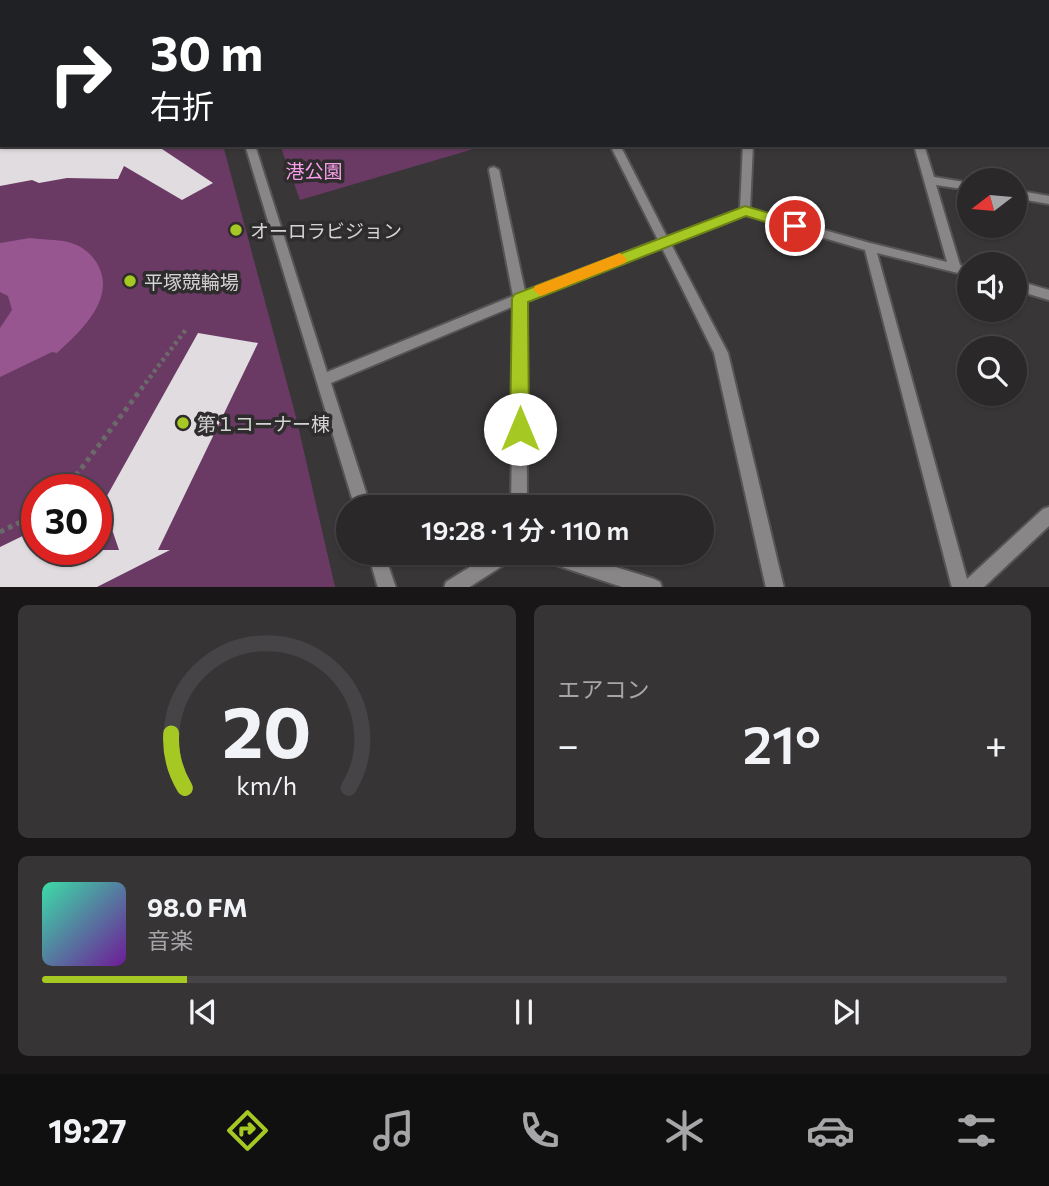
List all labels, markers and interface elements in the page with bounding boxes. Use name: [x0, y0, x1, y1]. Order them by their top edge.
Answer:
text: 30 m: [150, 21, 263, 81]
icon: right: [35, 28, 126, 119]
text: 右折: [150, 85, 214, 125]
park label: 港公園: [285, 159, 343, 182]
north arrow: [957, 168, 1027, 238]
map controls: [957, 168, 1027, 406]
pin: [765, 196, 825, 256]
icon: arrive: [776, 207, 814, 245]
place label: オーロラビジョン: [250, 219, 402, 242]
marker: オーロラビジョン: [228, 222, 244, 238]
button: sound: [957, 252, 1027, 322]
place label: 平塚競輪場: [144, 270, 239, 293]
marker: 平塚競輪場: [122, 273, 138, 289]
button: search: [957, 336, 1027, 406]
position arrow: [483, 392, 557, 466]
place label: 第１コーナー棟: [197, 412, 330, 435]
marker: 第１コーナー棟: [175, 415, 191, 431]
speed limit sign: 30: [21, 474, 112, 565]
text: 19:28 · 1 分 · 110 m: [421, 514, 629, 545]
text: エアコン: [558, 675, 650, 703]
text: 20: [222, 684, 311, 773]
text: 21°: [743, 711, 821, 775]
text: −: [558, 720, 579, 767]
text: +: [985, 720, 1007, 767]
text: km/h: [236, 769, 297, 799]
text: 98.0 FM: [147, 891, 248, 922]
text: 音楽: [147, 926, 193, 954]
icon: previous: [184, 993, 222, 1031]
icon: pause: [505, 993, 543, 1031]
icon: next: [827, 993, 865, 1031]
icon: directions: [223, 1106, 272, 1155]
icon: music: [369, 1106, 418, 1155]
icon: phone: [515, 1106, 564, 1155]
icon: climate: [660, 1106, 709, 1155]
icon: car: [806, 1106, 855, 1155]
icon: filters: [952, 1106, 1001, 1155]
text: 19:27: [48, 1110, 127, 1150]

